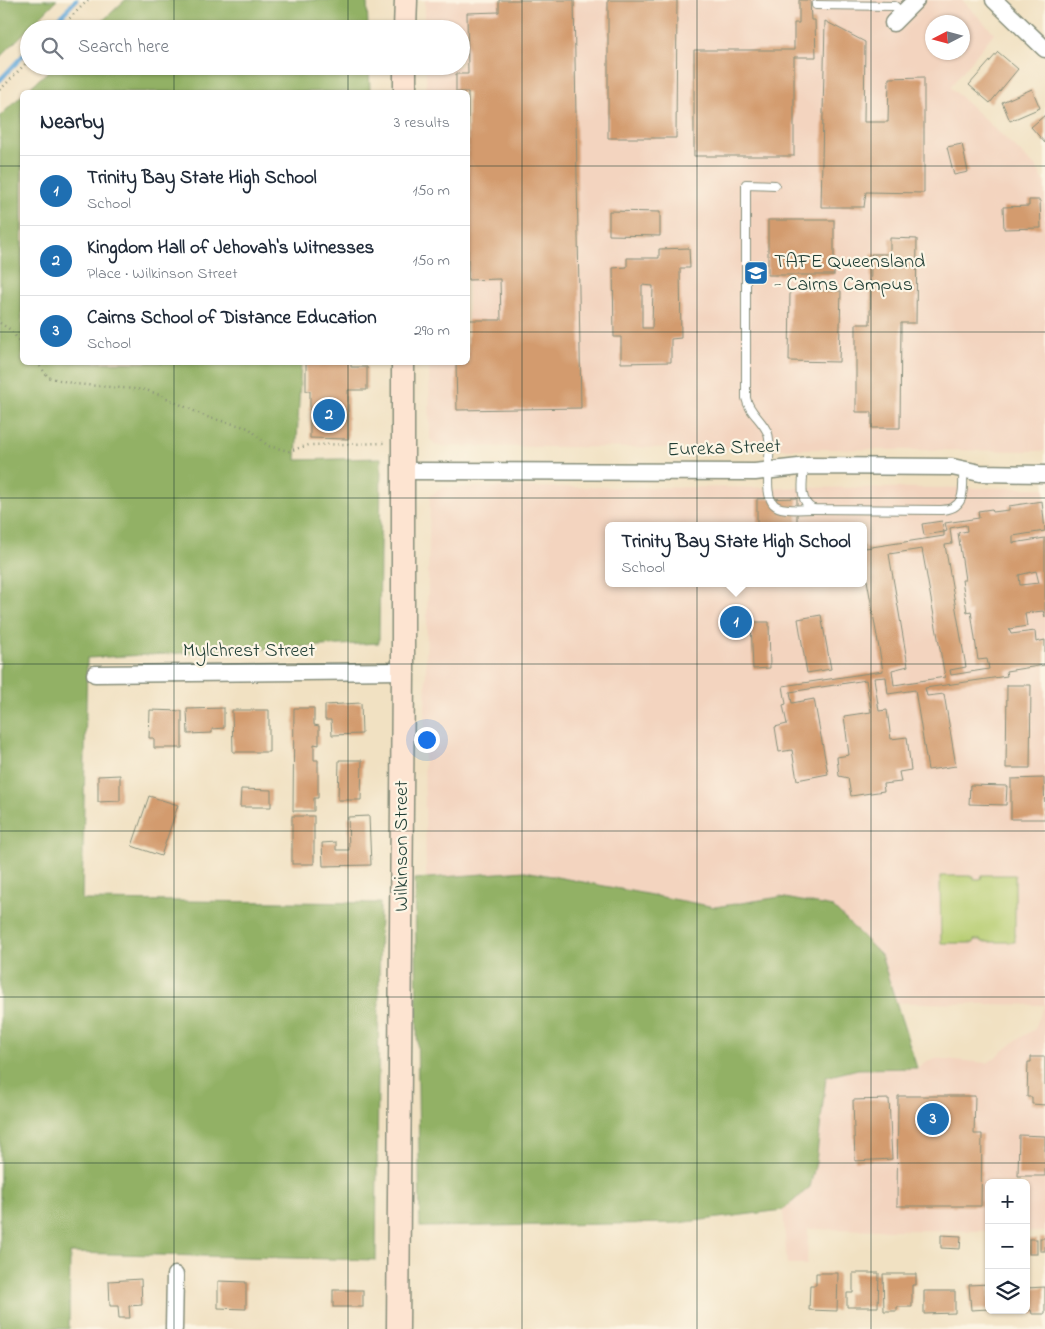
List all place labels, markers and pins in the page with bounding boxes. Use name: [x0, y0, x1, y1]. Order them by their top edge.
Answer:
place label: TAFE Queensland - Cairns Campus: [774, 248, 925, 300]
school or university icon: TAFE Queensland - Cairns Campus: [743, 260, 769, 286]
pin: 2: [313, 396, 345, 434]
pin: 1: [720, 603, 752, 641]
pin: 3: [917, 1100, 949, 1138]

